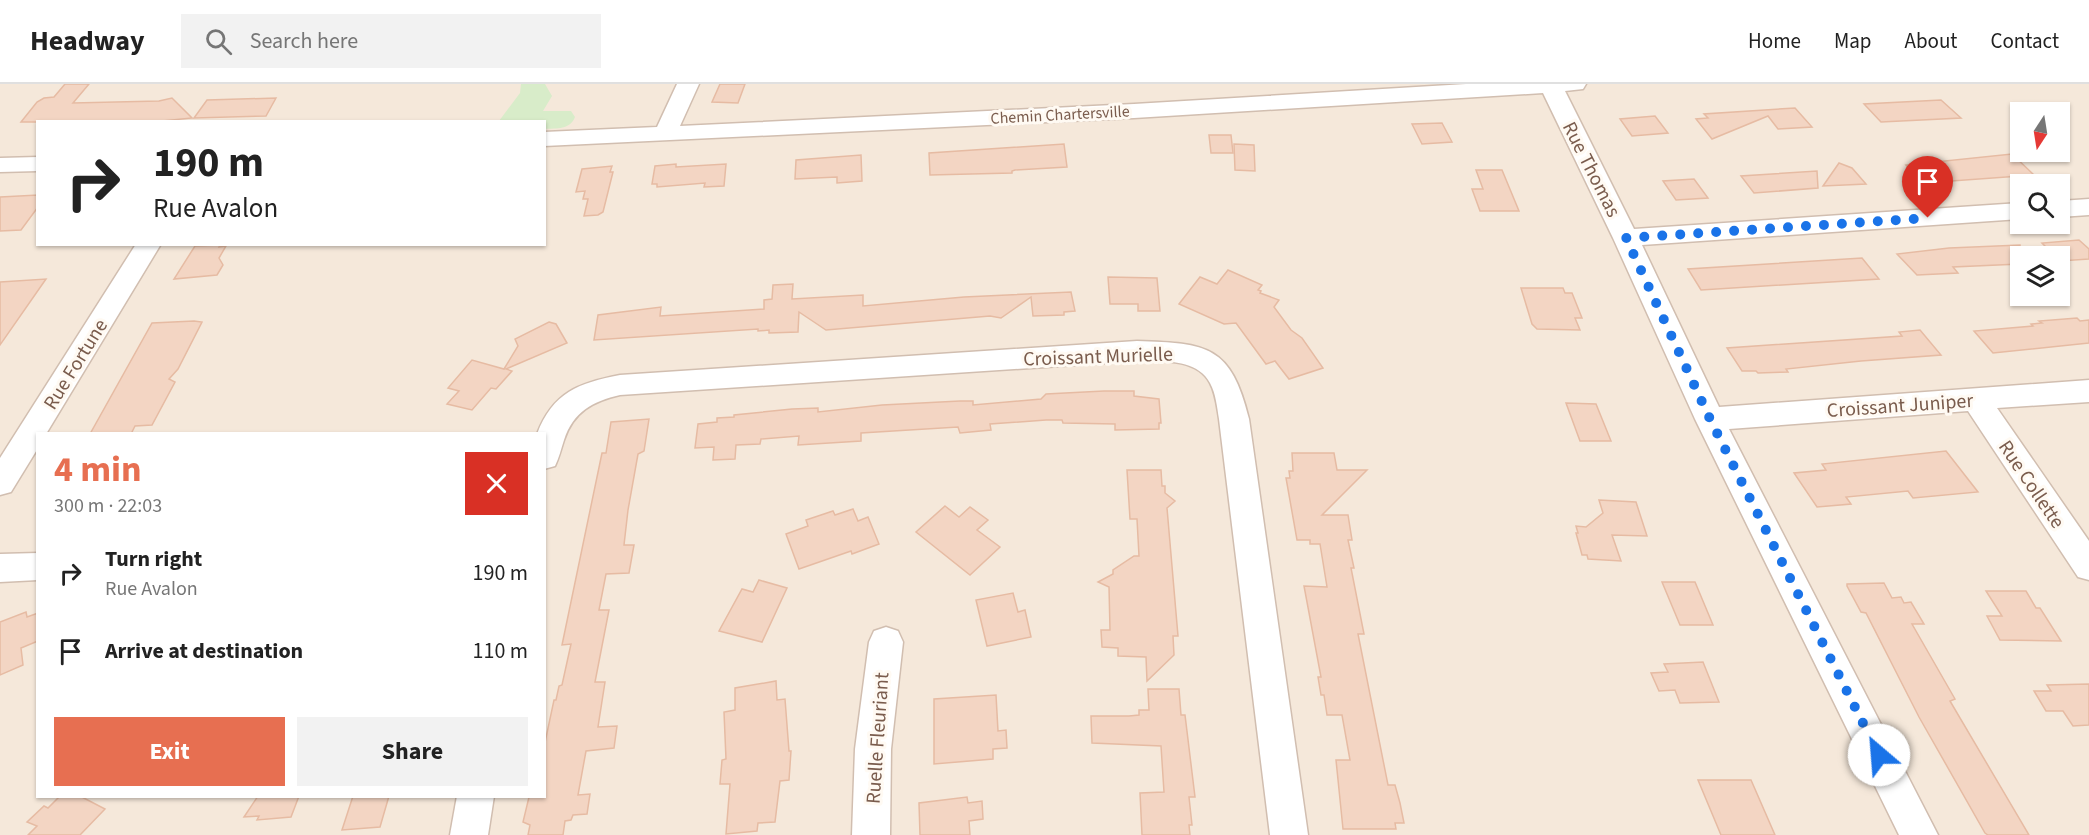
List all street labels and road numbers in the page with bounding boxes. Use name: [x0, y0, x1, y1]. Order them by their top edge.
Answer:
street label: Chemin Chartersville: [990, 100, 1130, 130]
street label: Rue Thomas: [1555, 117, 1627, 222]
street label: Rue Fortune: [37, 314, 115, 415]
street label: Croissant Murielle: [1023, 340, 1173, 374]
street label: Croissant Juniper: [1826, 387, 1974, 425]
street label: Rue Collette: [1991, 435, 2071, 534]
street label: Ruelle Fleuriant: [859, 671, 897, 805]

